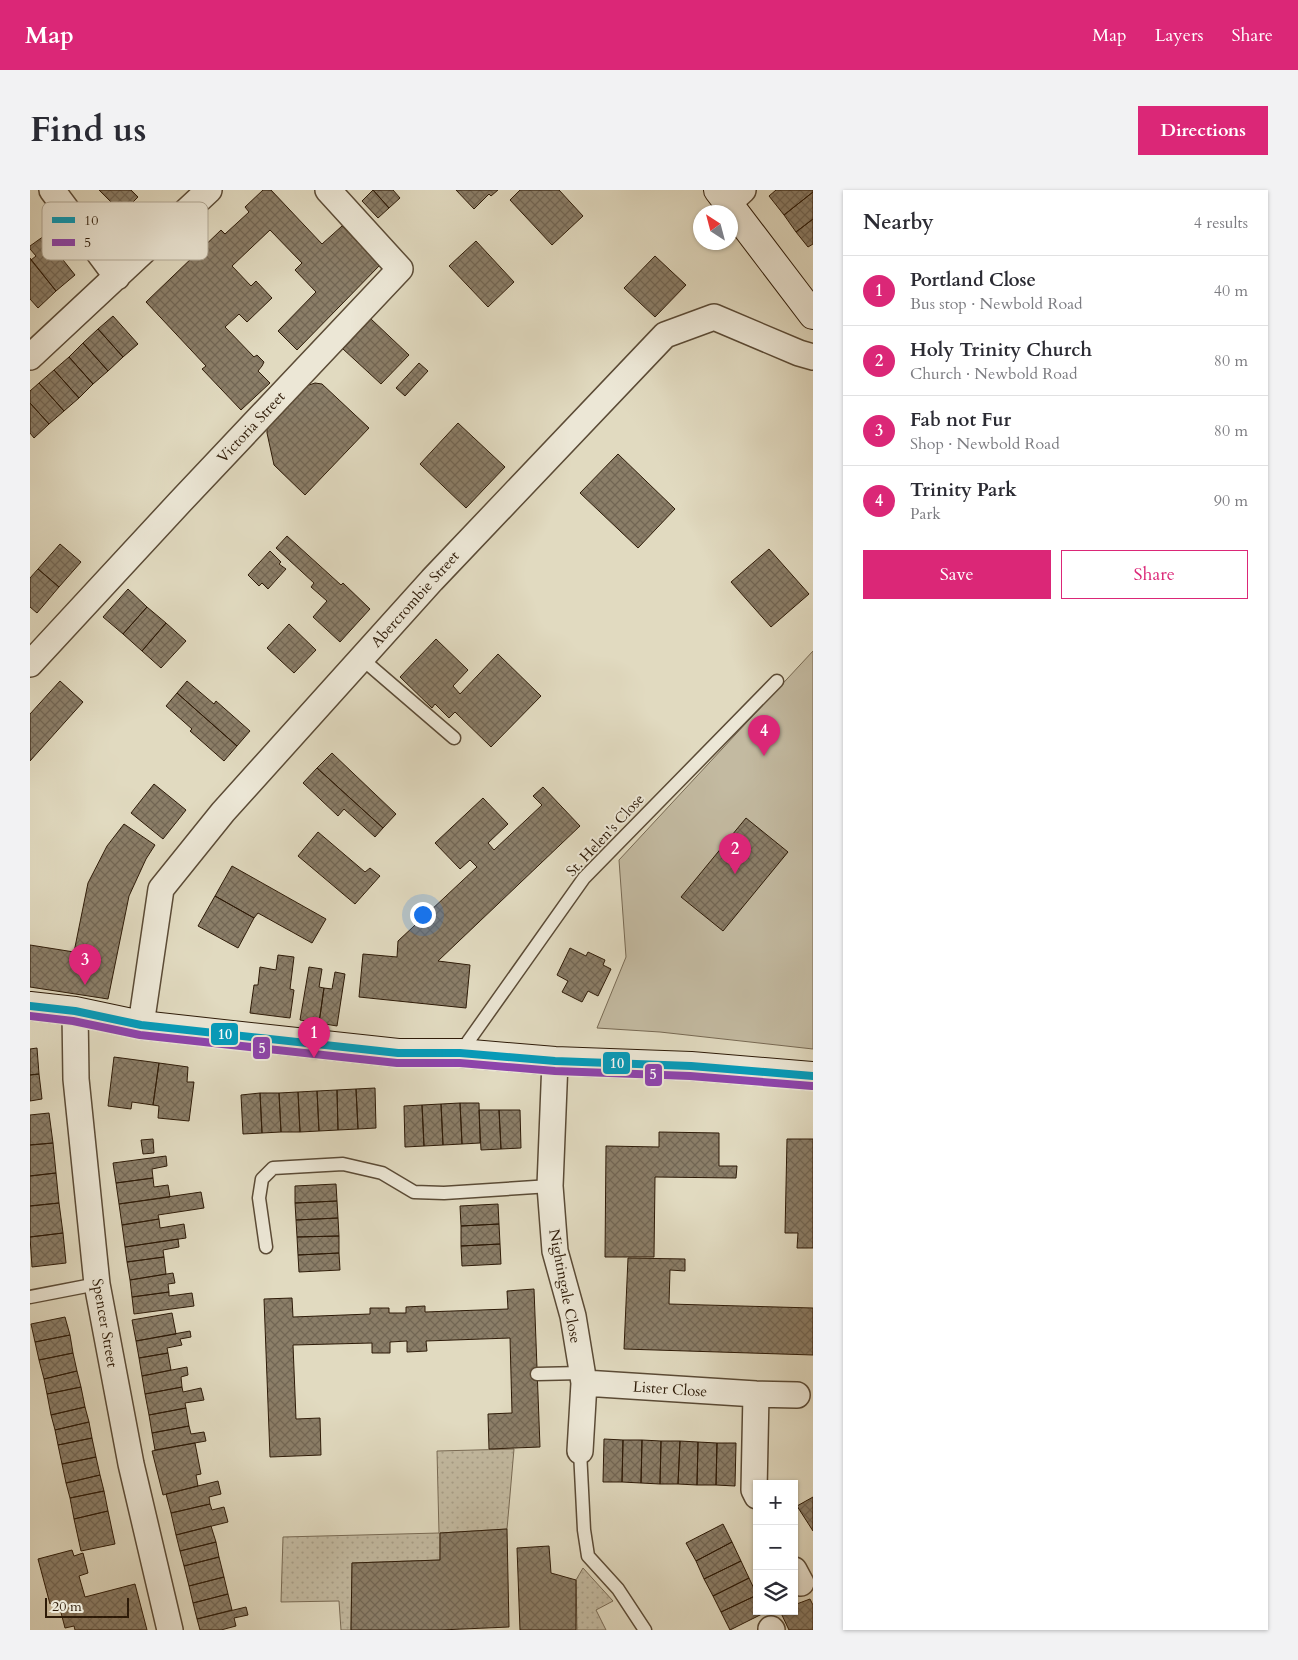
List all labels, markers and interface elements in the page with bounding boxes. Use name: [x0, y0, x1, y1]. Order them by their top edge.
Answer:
text: Map: [25, 19, 74, 52]
text: Map: [1092, 23, 1127, 48]
text: Layers: [1155, 23, 1204, 48]
text: Share: [1232, 23, 1273, 48]
text: Find us: [30, 106, 146, 154]
button: Directions: [1138, 106, 1268, 155]
legend: [42, 202, 208, 260]
north arrow: [693, 205, 738, 250]
text: Nearby: [863, 208, 934, 237]
text: 10: [84, 211, 98, 230]
text: 4 results: [1194, 212, 1248, 234]
text: 5: [84, 233, 91, 252]
text: Portland Close: [910, 267, 1036, 293]
text: 1: [875, 280, 883, 302]
text: 40 m: [1214, 280, 1248, 302]
text: Bus stop · Newbold Road: [910, 293, 1083, 315]
text: Holy Trinity Church: [910, 337, 1092, 363]
text: 2: [875, 350, 883, 372]
text: 80 m: [1214, 350, 1248, 372]
text: Church · Newbold Road: [910, 363, 1077, 385]
street label: Victoria Street: [213, 387, 290, 467]
text: Fab not Fur: [910, 407, 1011, 433]
text: 3: [875, 420, 883, 442]
text: 80 m: [1214, 420, 1248, 442]
text: Shop · Newbold Road: [910, 433, 1060, 455]
text: Trinity Park: [910, 477, 1017, 503]
text: 4: [875, 490, 883, 512]
text: 90 m: [1214, 490, 1248, 512]
text: Park: [910, 503, 941, 525]
street label: Abercrombie Street: [366, 546, 464, 652]
button: Save: [863, 550, 1051, 599]
button: Share: [1061, 550, 1248, 599]
pin: 4: [748, 715, 780, 756]
street label: St. Helen's Close: [561, 789, 649, 881]
pin: 2: [719, 833, 751, 874]
your location: [410, 902, 436, 928]
pin: 3: [69, 944, 101, 985]
pin: 1: [298, 1017, 330, 1058]
line badge: 10: [210, 1022, 239, 1046]
text: 10: [218, 1025, 232, 1044]
line badge: 5: [252, 1036, 271, 1060]
text: 5: [258, 1039, 266, 1058]
line badge: 10: [602, 1051, 631, 1075]
text: 10: [610, 1054, 624, 1073]
line badge: 5: [644, 1063, 663, 1087]
text: 5: [649, 1065, 657, 1084]
street label: Nightingale Close: [544, 1227, 586, 1345]
street label: Spencer Street: [87, 1277, 123, 1369]
street label: Lister Close: [632, 1376, 708, 1402]
map controls: [753, 1480, 798, 1615]
button: +: [753, 1480, 798, 1525]
button: −: [753, 1525, 798, 1570]
button: layers: [753, 1570, 798, 1615]
scale bar: [45, 1595, 129, 1618]
text: 20 m: [52, 1597, 82, 1616]

